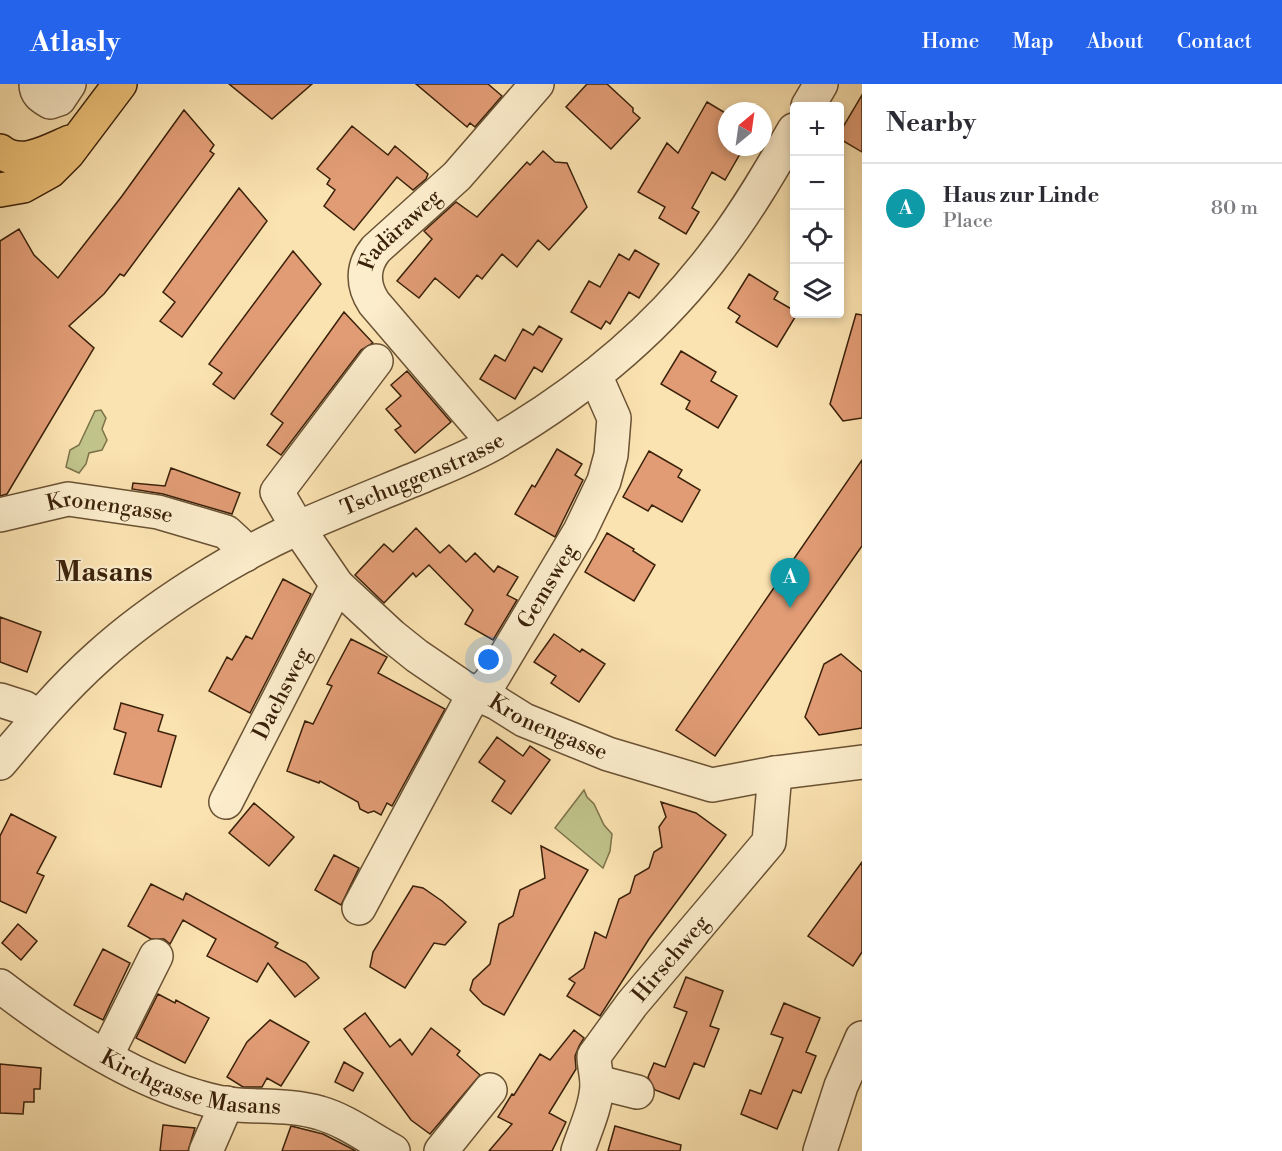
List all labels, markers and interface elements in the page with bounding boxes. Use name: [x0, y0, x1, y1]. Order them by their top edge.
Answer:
text: Atlasly: [30, 25, 120, 60]
text: Home: [922, 29, 979, 55]
text: Map: [1012, 29, 1054, 55]
text: About: [1087, 29, 1144, 55]
text: Contact: [1177, 29, 1252, 55]
north arrow: [718, 102, 772, 156]
map controls: [790, 102, 844, 318]
button: +: [790, 102, 844, 156]
text: Nearby: [886, 107, 976, 139]
button: −: [790, 156, 844, 210]
text: Haus zur Linde: [943, 182, 1099, 209]
street label: Fadäraweg: [353, 183, 447, 274]
text: A: [898, 196, 913, 221]
text: 80 m: [1211, 196, 1258, 221]
text: Place: [943, 209, 993, 234]
button: locate: [790, 210, 844, 264]
button: layers: [790, 264, 844, 318]
street label: Tschuggenstrasse: [337, 426, 509, 522]
street label: Kronengasse: [44, 485, 176, 529]
street label: Gemsweg: [511, 538, 583, 633]
district label: Masans: [55, 555, 153, 590]
pin: A: [770, 558, 810, 608]
street label: Dachsweg: [247, 642, 317, 744]
your location: [474, 645, 503, 674]
street label: Kronengasse: [484, 688, 612, 766]
street label: Hirschweg: [626, 909, 715, 1008]
street label: Kirchgasse Masans: [96, 1043, 282, 1120]

